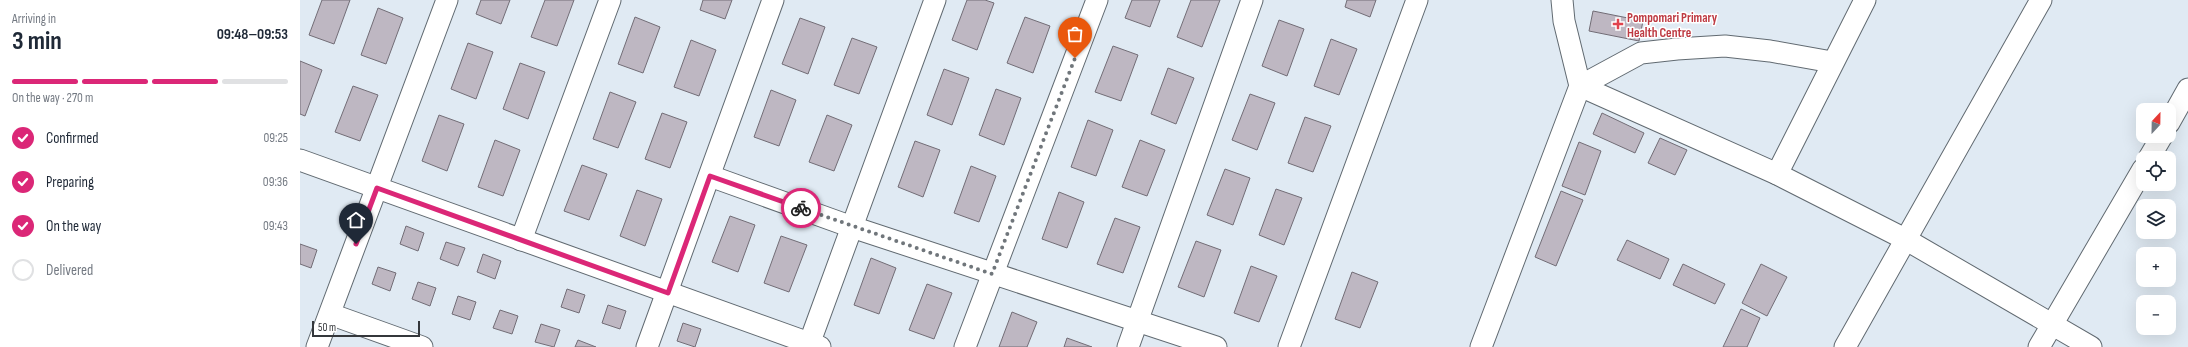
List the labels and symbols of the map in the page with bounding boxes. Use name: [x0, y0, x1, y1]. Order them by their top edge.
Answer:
place label: Pompomari Primary Health Centre: [1627, 10, 1718, 41]
pin: [1058, 17, 1092, 58]
marker: Pompomari Primary Health Centre: [1612, 18, 1624, 30]
north arrow: [2136, 103, 2176, 143]
courier: [781, 188, 821, 228]
pin: [339, 203, 373, 244]
scale bar: [312, 319, 420, 338]

